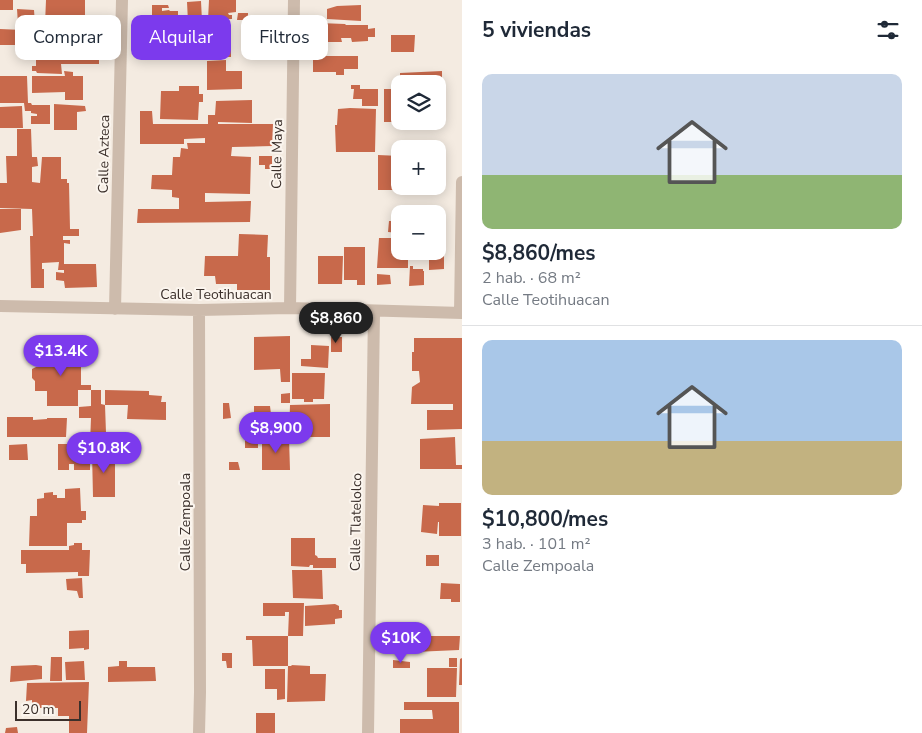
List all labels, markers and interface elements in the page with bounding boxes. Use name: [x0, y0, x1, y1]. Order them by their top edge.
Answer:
chip: Comprar: [15, 15, 121, 60]
chip: Alquilar: [131, 15, 231, 60]
chip: Filtros: [241, 15, 328, 60]
text: 5 viviendas: [482, 16, 591, 44]
icon: filters: [874, 16, 902, 44]
map controls: [391, 75, 446, 260]
button: layers: [391, 75, 446, 130]
icon: home: [647, 107, 737, 197]
street label: Calle Azteca: [94, 114, 114, 194]
street label: Calle Maya: [267, 119, 287, 189]
button: +: [391, 140, 446, 195]
button: −: [391, 205, 446, 260]
text: $8,860/mes: [482, 239, 596, 267]
text: 2 hab. · 68 m²: [482, 267, 581, 289]
street label: Calle Teotihuacan: [160, 285, 272, 304]
text: Calle Teotihuacan: [482, 289, 610, 311]
pin: $8,860: [295, 302, 377, 344]
text: $8,860: [310, 307, 362, 329]
pin: $13.4K: [20, 334, 102, 377]
text: $13.4K: [35, 340, 88, 362]
icon: home: [647, 372, 737, 462]
pin: $8,900: [235, 412, 317, 454]
text: $8,900: [250, 417, 302, 439]
pin: $10.8K: [63, 432, 145, 474]
text: $10.8K: [78, 437, 131, 459]
street label: Calle Zempoala: [176, 473, 195, 571]
street label: Calle Tlatelolco: [346, 473, 366, 571]
text: $10,800/mes: [482, 505, 608, 533]
text: 3 hab. · 101 m²: [482, 533, 590, 555]
text: Calle Zempoala: [482, 555, 594, 577]
pin: $10K: [371, 622, 431, 664]
text: $10K: [381, 627, 421, 649]
scale bar: [15, 698, 81, 721]
text: 20 m: [22, 700, 54, 719]

